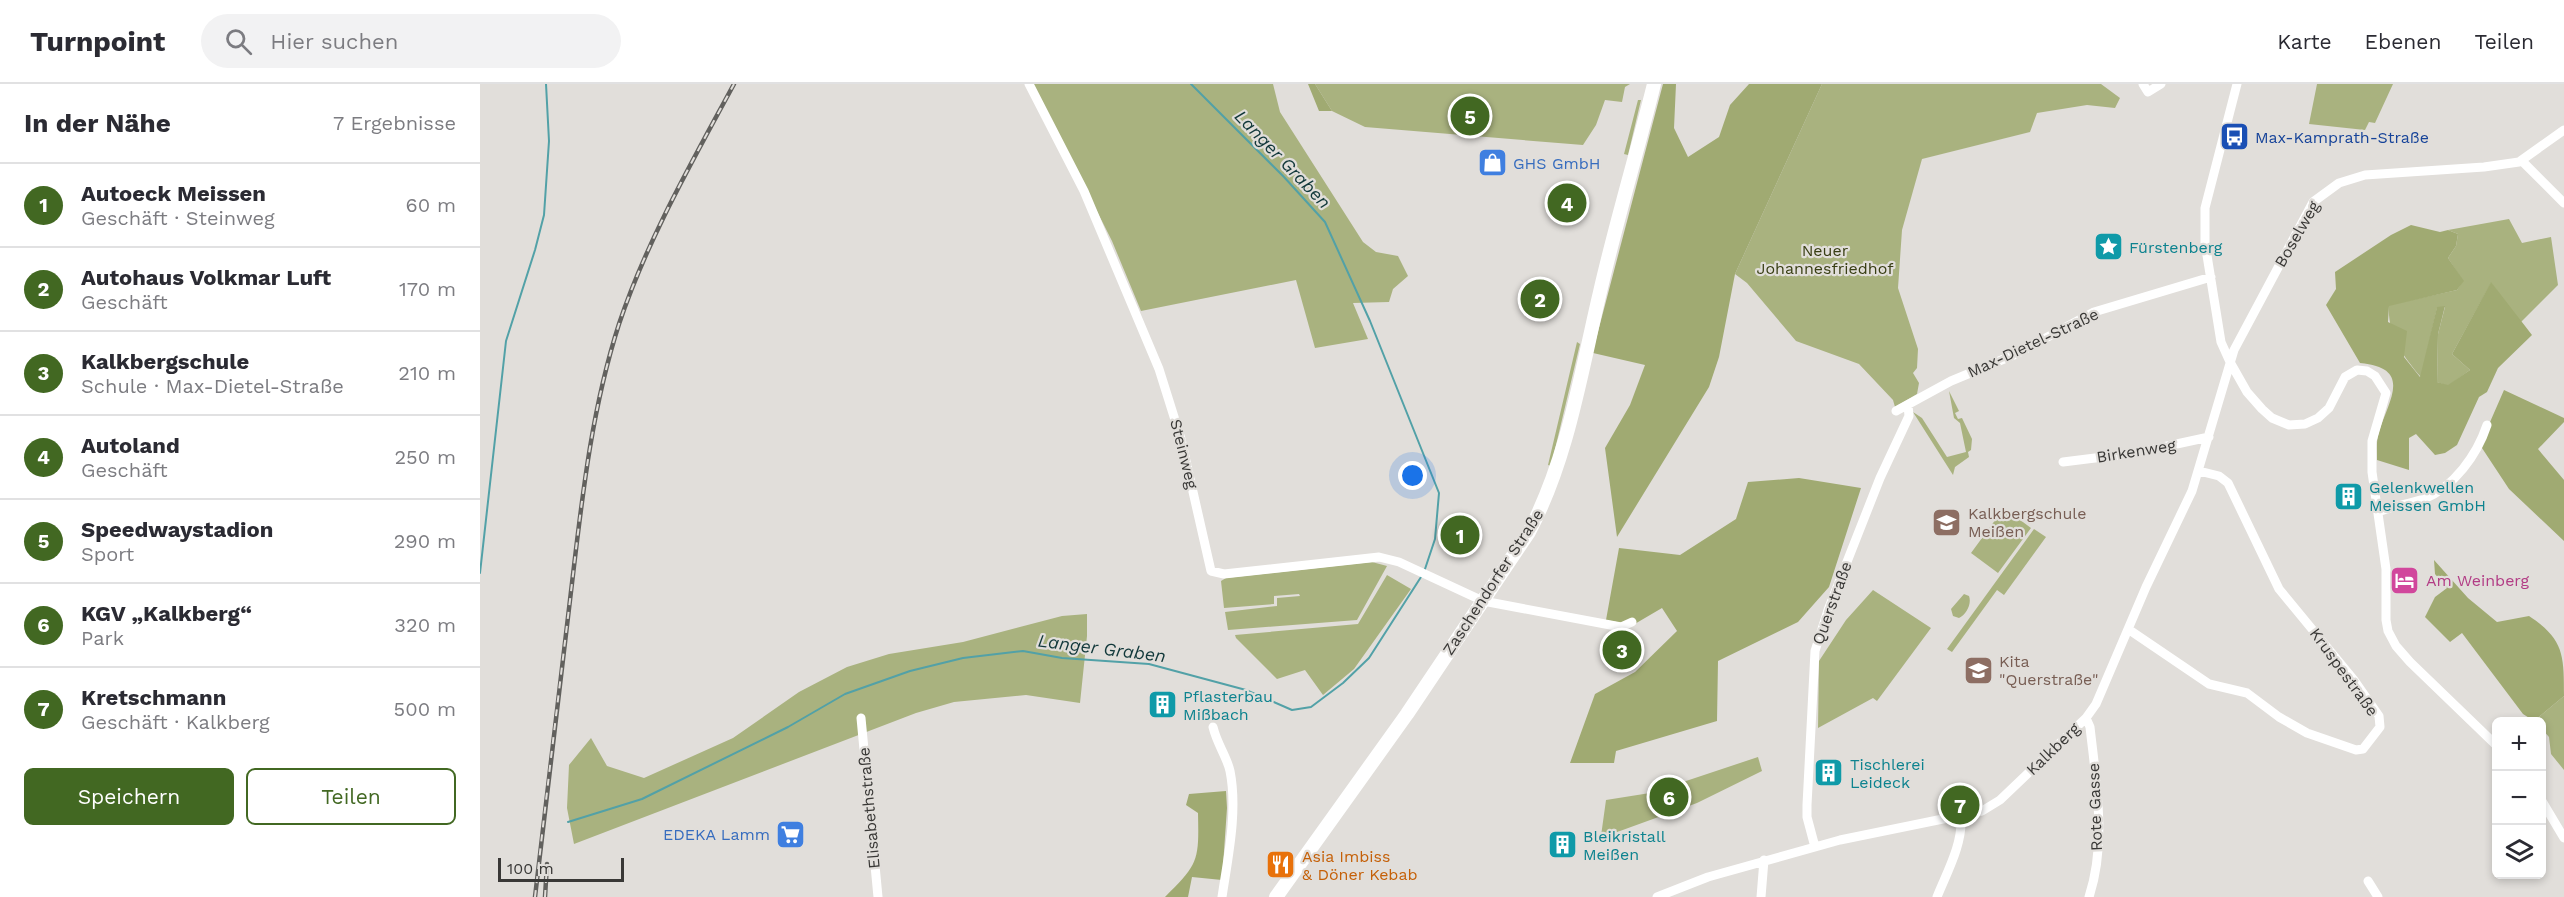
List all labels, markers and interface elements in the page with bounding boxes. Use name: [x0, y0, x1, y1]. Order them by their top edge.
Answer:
search box: [201, 14, 621, 68]
text: Turnpoint: [30, 25, 165, 58]
icon: search: [222, 25, 255, 58]
text: Hier suchen: [270, 29, 398, 54]
text: Karte: [2277, 29, 2332, 54]
text: Ebenen: [2365, 29, 2441, 54]
text: Teilen: [2474, 29, 2534, 54]
pin: 5: [1450, 93, 1490, 138]
water label: Langer Graben: [1231, 105, 1335, 213]
text: In der Nähe: [24, 108, 171, 138]
text: 7 Ergebnisse: [333, 111, 456, 135]
bus stop icon: Max-Kamprath-Straße: [2218, 121, 2250, 153]
place label: Max-Kamprath-Straße: [2255, 128, 2429, 147]
shop icon: GHS GmbH: [1476, 147, 1508, 179]
place label: GHS GmbH: [1513, 154, 1601, 173]
pin: 4: [1548, 180, 1586, 226]
text: Autoeck Meissen: [81, 181, 266, 206]
text: 1: [39, 193, 48, 217]
text: 60 m: [406, 193, 456, 217]
street label: Boselweg: [2270, 197, 2324, 270]
text: Geschäft · Steinweg: [81, 206, 275, 230]
place icon: Fürstenberg: [2092, 231, 2124, 263]
place label: Fürstenberg: [2129, 238, 2223, 257]
park label: Neuer Johannesfriedhof: [1757, 241, 1894, 278]
text: Autohaus Volkmar Luft: [81, 265, 331, 290]
pin: 2: [1520, 276, 1560, 322]
text: 2: [38, 277, 49, 301]
text: 170 m: [399, 277, 456, 301]
text: Geschäft: [81, 290, 168, 314]
street label: Max-Dietel-Straße: [1964, 304, 2102, 382]
text: Kalkbergschule: [81, 349, 249, 374]
text: 3: [38, 361, 49, 385]
text: 210 m: [398, 361, 456, 385]
text: Schule · Max-Dietel-Straße: [81, 374, 344, 398]
street label: Steinweg: [1166, 417, 1202, 491]
text: Autoland: [81, 433, 180, 458]
street label: Birkenweg: [2095, 435, 2177, 467]
text: 4: [37, 445, 50, 469]
text: 250 m: [394, 445, 456, 469]
text: Geschäft: [81, 458, 168, 482]
your location: [1398, 461, 1427, 490]
place label: Gelenkwellen Meissen GmbH: [2369, 478, 2486, 515]
building icon: Gelenkwellen Meissen GmbH: [2332, 480, 2364, 512]
place label: Kalkbergschule Meißen: [1968, 504, 2087, 541]
street label: Zaschendorfer Straße: [1439, 506, 1547, 658]
school or university icon: Kalkbergschule Meißen: [1931, 506, 1963, 538]
pin: 1: [1440, 512, 1480, 558]
text: Speedwaystadion: [81, 517, 273, 542]
text: 5: [38, 529, 49, 553]
text: 290 m: [394, 529, 456, 553]
text: Sport: [81, 542, 134, 566]
street label: Querstraße: [1808, 559, 1856, 647]
hotel icon: Am Weinberg: [2389, 564, 2421, 596]
place label: Am Weinberg: [2426, 571, 2529, 590]
text: KGV „Kalkberg“: [81, 601, 252, 626]
text: 6: [37, 613, 50, 637]
text: 320 m: [394, 613, 456, 637]
street label: Kruspestraße: [2306, 624, 2382, 720]
text: Park: [81, 626, 124, 650]
pin: 3: [1602, 628, 1642, 672]
water label: Langer Graben: [1037, 630, 1167, 666]
place label: Kita "Querstraße": [1999, 652, 2099, 689]
school or university icon: Kita "Querstraße": [1962, 654, 1994, 686]
text: Kretschmann: [81, 685, 226, 710]
place label: Pflasterbau Mißbach: [1183, 687, 1273, 724]
building icon: Pflasterbau Mißbach: [1146, 689, 1178, 721]
text: 7: [37, 697, 50, 721]
text: 500 m: [394, 697, 456, 721]
text: Geschäft · Kalkberg: [81, 710, 270, 734]
map controls: [2492, 717, 2546, 879]
button: +: [2492, 717, 2546, 771]
street label: Kalkberg: [2022, 718, 2084, 779]
street label: Elisabethstraße: [854, 746, 884, 870]
place label: Tischlerei Leideck: [1850, 755, 1925, 792]
building icon: Tischlerei Leideck: [1813, 757, 1845, 789]
street label: Rote Gasse: [2084, 763, 2106, 851]
button: Speichern: [24, 768, 234, 825]
button: Teilen: [246, 768, 456, 825]
button: −: [2492, 771, 2546, 825]
pin: 6: [1650, 774, 1688, 820]
pin: 7: [1940, 782, 1980, 828]
supermarket icon: EDEKA Lamm: [775, 818, 807, 850]
place label: EDEKA Lamm: [663, 825, 770, 844]
button: layers: [2492, 825, 2546, 879]
place label: Bleikristall Meißen: [1583, 827, 1666, 864]
building icon: Bleikristall Meißen: [1546, 829, 1578, 861]
place label: Asia Imbiss & Döner Kebab: [1302, 847, 1418, 884]
restaurant icon: Asia Imbiss & Döner Kebab: [1265, 849, 1297, 881]
scale bar: [498, 855, 624, 882]
text: 100 m: [507, 859, 554, 878]

